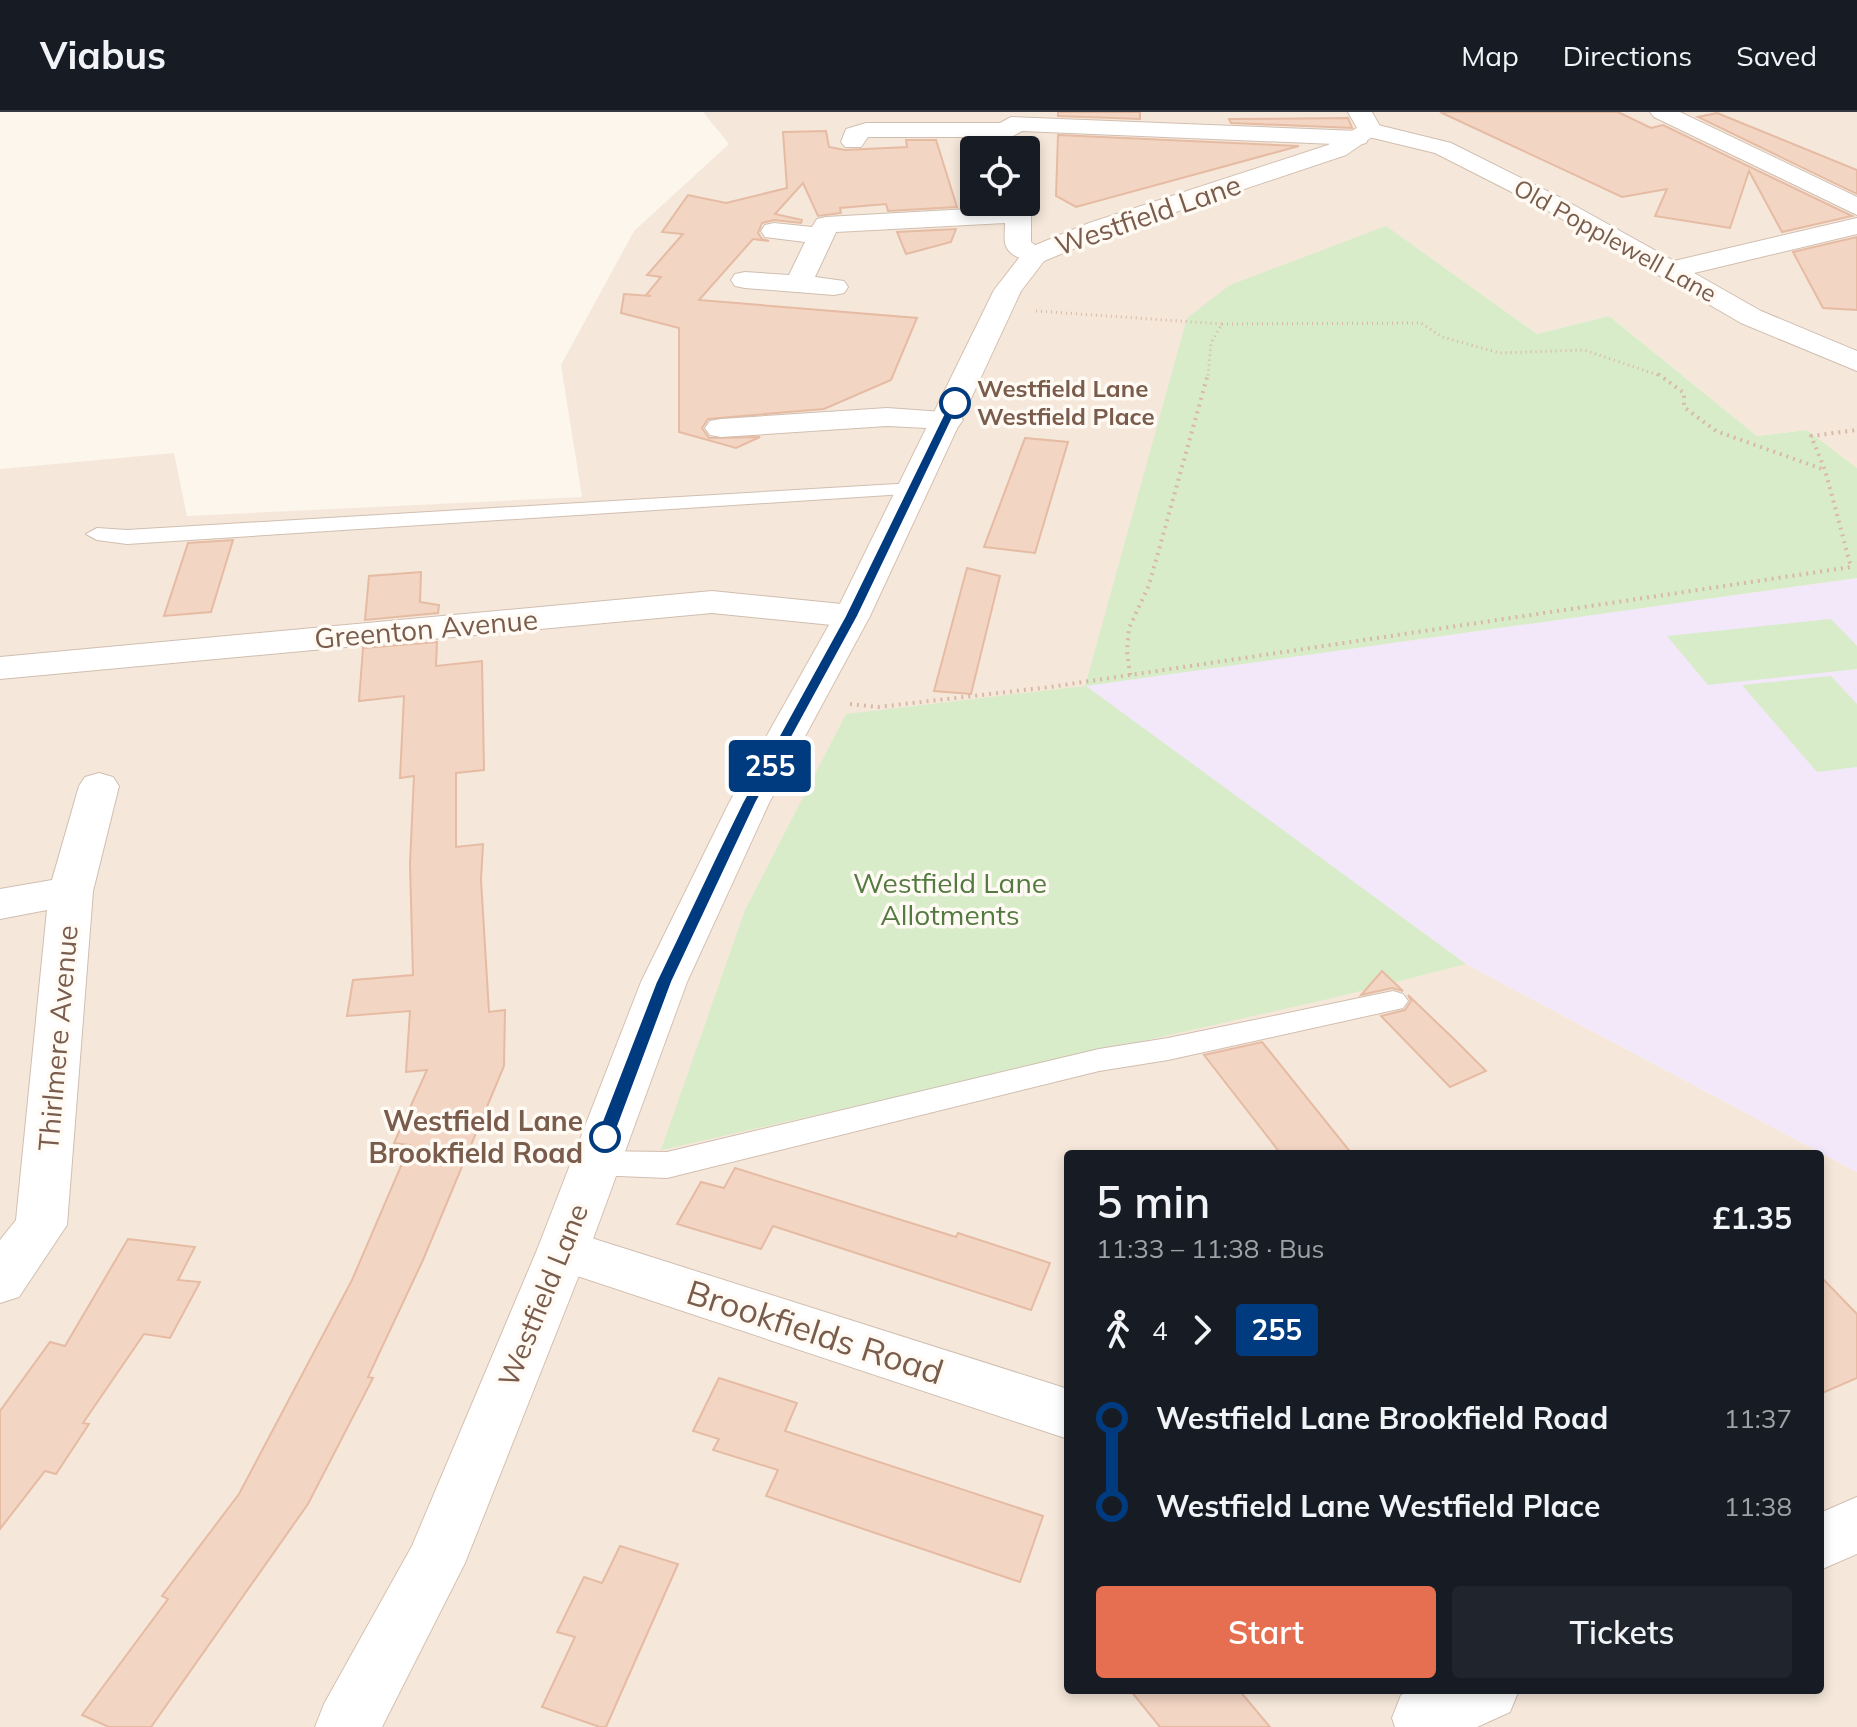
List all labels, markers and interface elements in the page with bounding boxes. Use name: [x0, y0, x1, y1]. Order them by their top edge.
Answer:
text: Viabus: [40, 31, 166, 79]
text: Map: [1461, 38, 1519, 73]
text: Directions: [1563, 38, 1692, 73]
text: Saved: [1736, 38, 1817, 73]
map controls: [960, 136, 1040, 216]
button: locate: [960, 136, 1040, 216]
street label: Westfield Lane: [1050, 166, 1245, 263]
street label: Old Popplewell Lane: [1509, 172, 1722, 308]
place label: Westfield Lane Westfield Place: [977, 373, 1155, 431]
marker: Westfield Lane Westfield Place: [940, 388, 970, 418]
street label: Greenton Avenue: [313, 601, 539, 656]
line badge: 255: [724, 740, 816, 792]
text: 255: [745, 748, 795, 783]
park label: Westfield Lane Allotments: [853, 865, 1047, 932]
street label: Thirlmere Avenue: [30, 924, 85, 1152]
place label: Westfield Lane Brookfield Road: [368, 1103, 583, 1170]
marker: Westfield Lane Brookfield Road: [590, 1122, 620, 1152]
text: 5 min: [1096, 1174, 1210, 1229]
street label: Westfield Lane: [490, 1198, 595, 1391]
text: £1.35: [1713, 1199, 1792, 1237]
text: 11:33 – 11:38 · Bus: [1096, 1232, 1325, 1265]
street label: Brookfields Road: [681, 1270, 949, 1393]
icon: walk: [1096, 1308, 1140, 1352]
icon: forward: [1180, 1308, 1224, 1352]
text: 255: [1252, 1312, 1302, 1347]
text: 4: [1152, 1314, 1168, 1347]
text: Westfield Lane Brookfield Road: [1156, 1399, 1608, 1437]
text: 11:37: [1724, 1402, 1792, 1435]
text: Westfield Lane Westfield Place: [1156, 1487, 1600, 1525]
text: 11:38: [1724, 1490, 1792, 1523]
button: Start: [1096, 1586, 1436, 1678]
button: Tickets: [1452, 1586, 1792, 1678]

